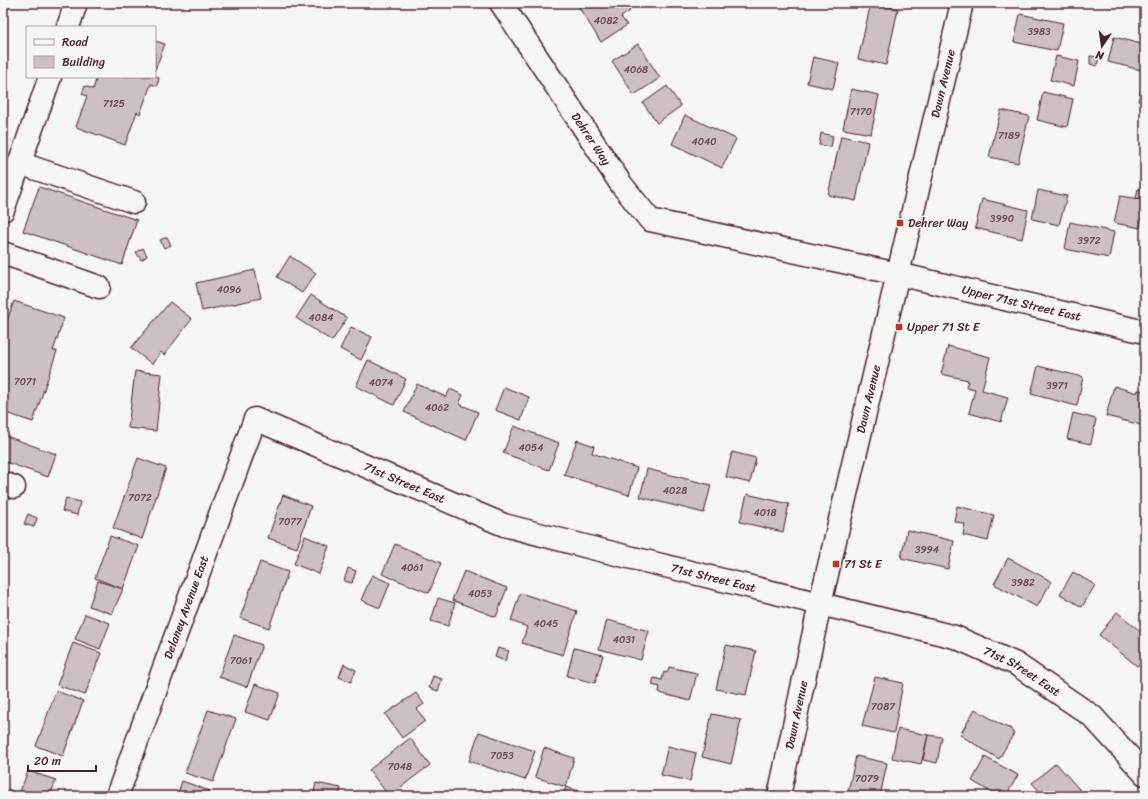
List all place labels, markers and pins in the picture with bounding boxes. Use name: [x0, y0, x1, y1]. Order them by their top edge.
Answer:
place label: Dehrer Way: [908, 212, 969, 234]
marker: Dehrer Way: [895, 218, 905, 228]
place label: Upper 71 St E: [907, 316, 981, 338]
marker: Upper 71 St E: [894, 322, 904, 332]
place label: 71 St E: [844, 553, 883, 575]
marker: 71 St E: [831, 559, 841, 569]

